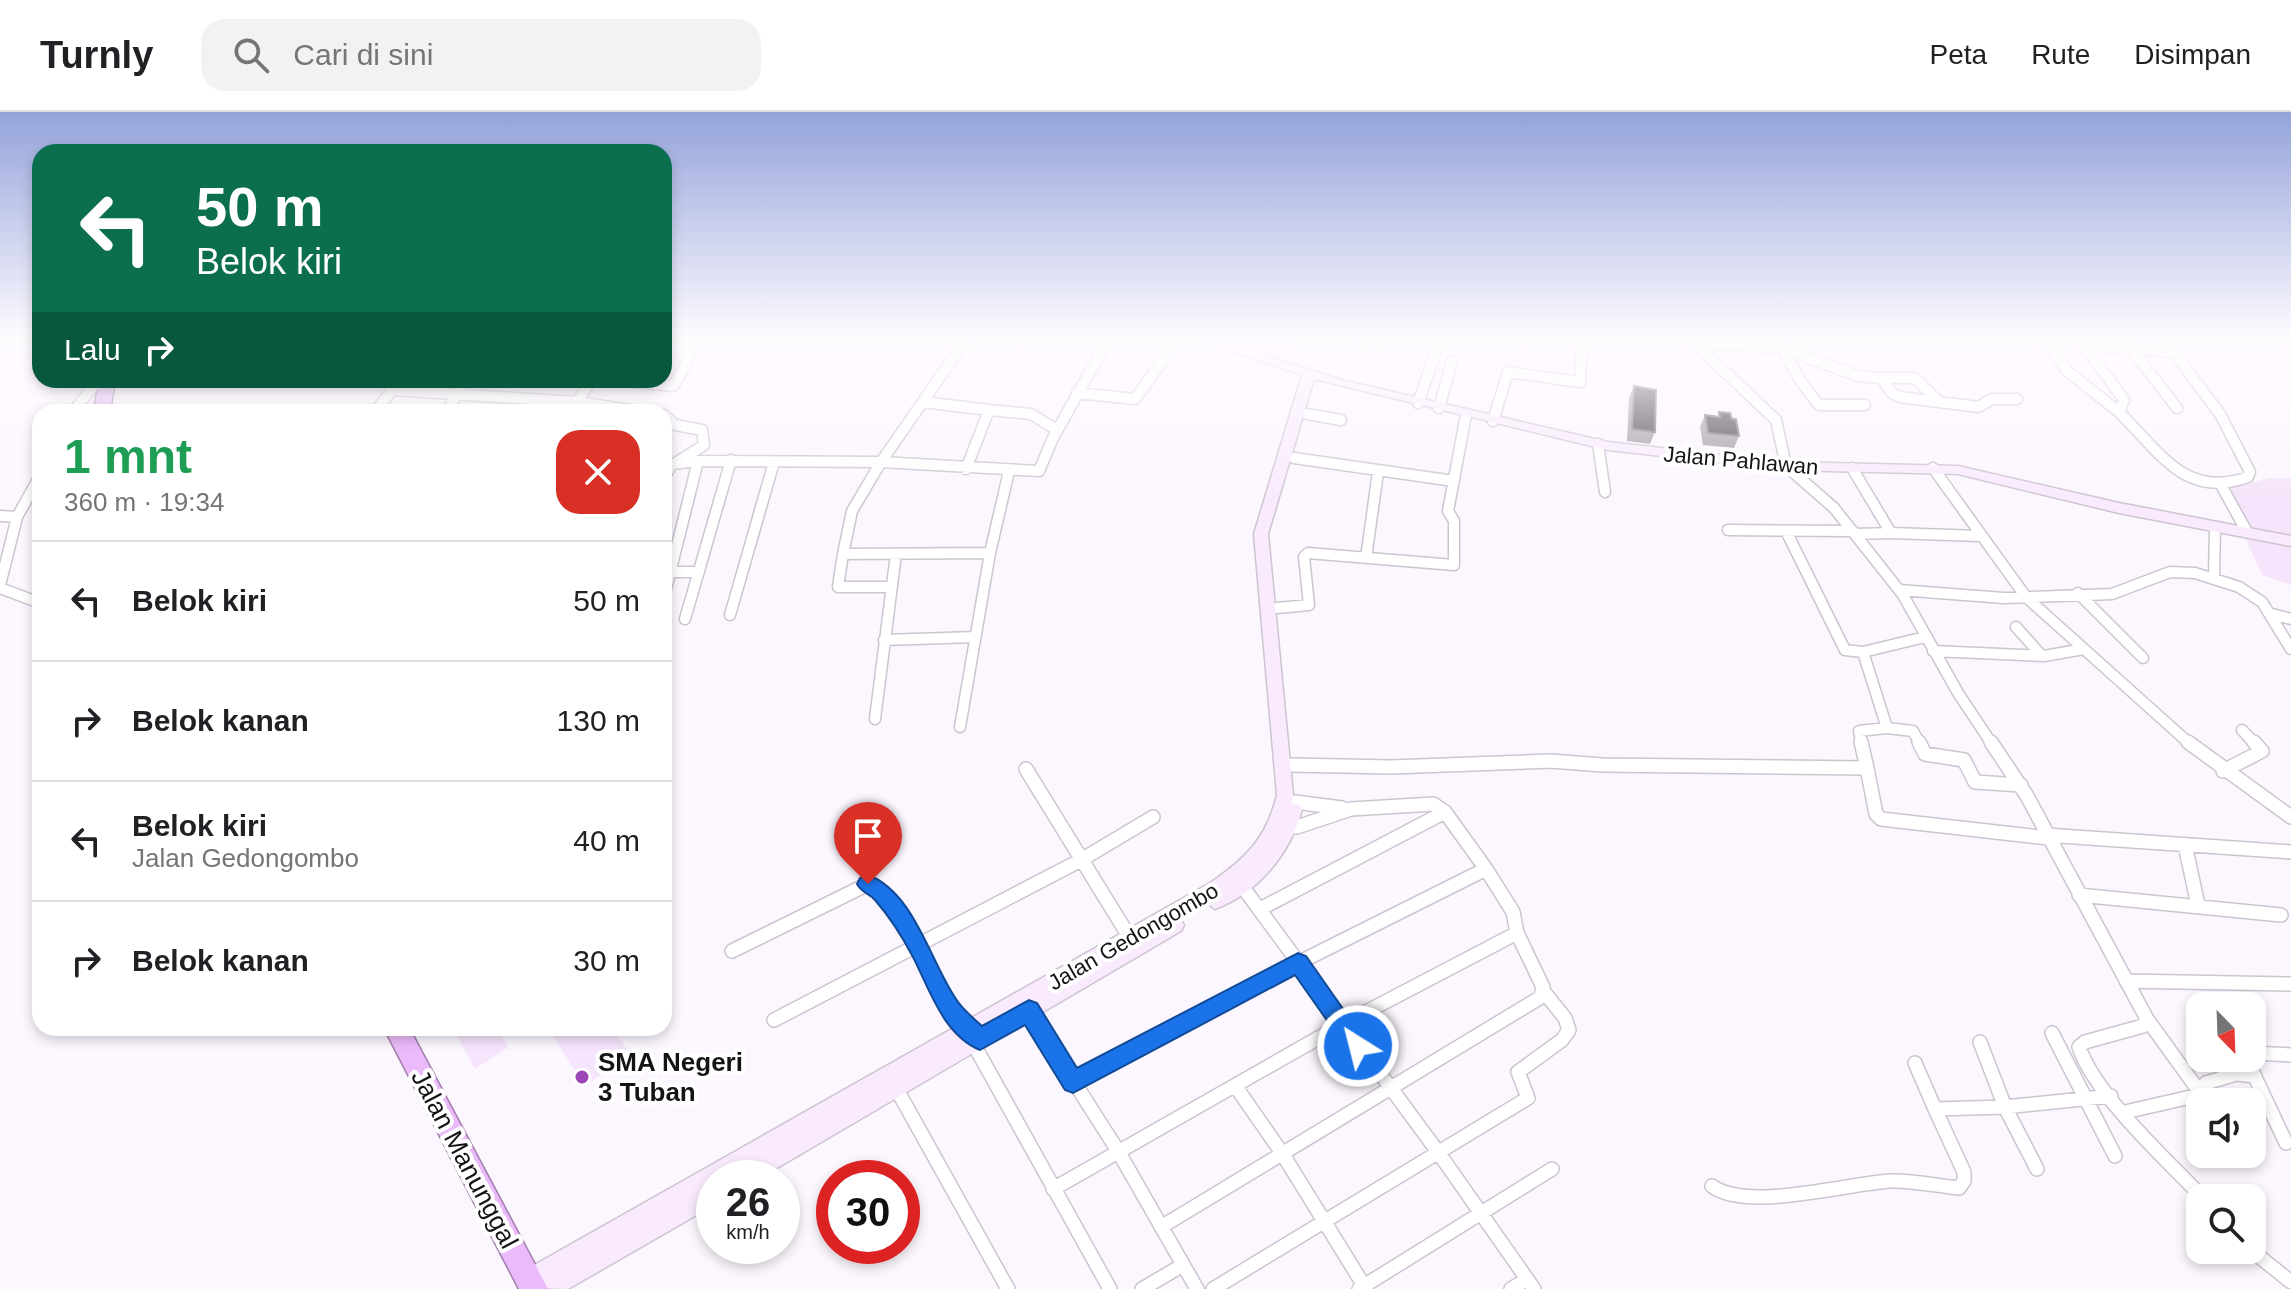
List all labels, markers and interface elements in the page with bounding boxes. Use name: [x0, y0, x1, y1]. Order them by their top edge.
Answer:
search box: [201, 19, 761, 91]
icon: search: [229, 33, 273, 77]
text: Turnly: [40, 34, 153, 76]
text: Cari di sini: [293, 38, 433, 71]
text: Peta: [1930, 39, 1987, 70]
text: Rute: [2031, 39, 2090, 70]
text: Disimpan: [2134, 39, 2251, 70]
text: 50 m: [196, 175, 324, 238]
icon: left: [64, 176, 168, 280]
text: Belok kiri: [196, 241, 342, 282]
icon: right: [137, 328, 181, 372]
text: Lalu: [64, 333, 121, 366]
text: 1 mnt: [64, 430, 192, 483]
button: close: [556, 430, 640, 514]
street label: Jalan Pahlawan: [1662, 441, 1819, 480]
text: 360 m · 19:34: [64, 487, 224, 517]
icon: left: [64, 579, 108, 623]
text: Belok kiri: [132, 584, 267, 617]
text: 50 m: [573, 584, 640, 617]
icon: right: [64, 699, 108, 743]
text: Belok kanan: [132, 704, 309, 737]
text: 130 m: [557, 704, 640, 737]
pin: [834, 802, 902, 884]
text: Belok kiri: [132, 809, 267, 842]
icon: arrive: [846, 814, 890, 858]
icon: left: [64, 819, 108, 863]
text: 40 m: [573, 824, 640, 857]
text: Jalan Gedongombo: [132, 843, 359, 873]
street label: Jalan Gedongombo: [1044, 878, 1223, 995]
icon: right: [64, 939, 108, 983]
text: Belok kanan: [132, 944, 309, 977]
text: 30 m: [573, 944, 640, 977]
north arrow: [2186, 992, 2266, 1072]
map controls: [2186, 992, 2266, 1264]
position arrow: [1316, 1004, 1400, 1088]
place label: SMA Negeri 3 Tuban: [598, 1047, 743, 1107]
street label: Jalan Manunggal: [405, 1065, 525, 1253]
marker: SMA Negeri 3 Tuban: [573, 1068, 591, 1086]
button: sound: [2186, 1088, 2266, 1168]
speed limit sign: 30: [816, 1160, 920, 1264]
text: 26: [726, 1180, 770, 1224]
button: search: [2186, 1184, 2266, 1264]
text: km/h: [726, 1221, 770, 1243]

